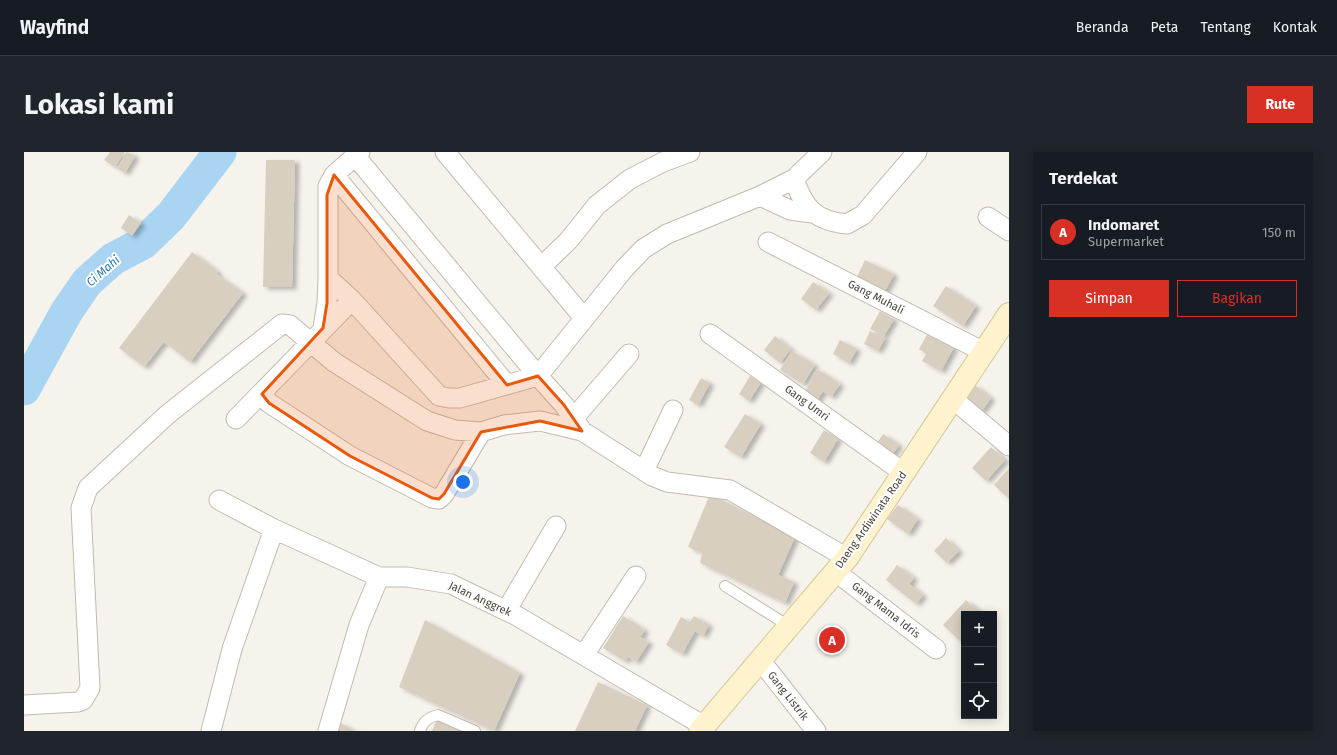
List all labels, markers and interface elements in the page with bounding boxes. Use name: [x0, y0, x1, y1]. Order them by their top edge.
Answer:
text: Wayfind: [20, 16, 89, 39]
text: Beranda: [1076, 19, 1129, 36]
text: Peta: [1151, 19, 1178, 36]
text: Tentang: [1200, 19, 1251, 36]
text: Kontak: [1273, 19, 1317, 36]
button: Rute: [1247, 86, 1313, 123]
text: Lokasi kami: [24, 88, 174, 121]
text: Terdekat: [1049, 168, 1118, 189]
text: Indomaret: [1088, 216, 1159, 234]
text: A: [1059, 225, 1067, 240]
text: 150 m: [1262, 225, 1296, 240]
text: Supermarket: [1088, 234, 1164, 249]
water label: Ci Mahi: [83, 252, 123, 289]
street label: Gang Muhali: [846, 277, 906, 317]
button: Simpan: [1049, 280, 1169, 317]
button: Bagikan: [1177, 280, 1297, 317]
street label: Gang Umri: [782, 382, 832, 424]
street label: Daeng Ardiwinata Road: [833, 469, 909, 571]
your location: [453, 472, 473, 492]
street label: Jalan Anggrek: [447, 579, 514, 619]
street label: Gang Mama Idris: [849, 579, 923, 641]
map controls: [961, 611, 997, 719]
button: +: [961, 611, 997, 647]
pin: A: [819, 625, 845, 655]
button: −: [961, 647, 997, 683]
street label: Gang Listrik: [765, 669, 811, 723]
button: locate: [961, 683, 997, 719]

